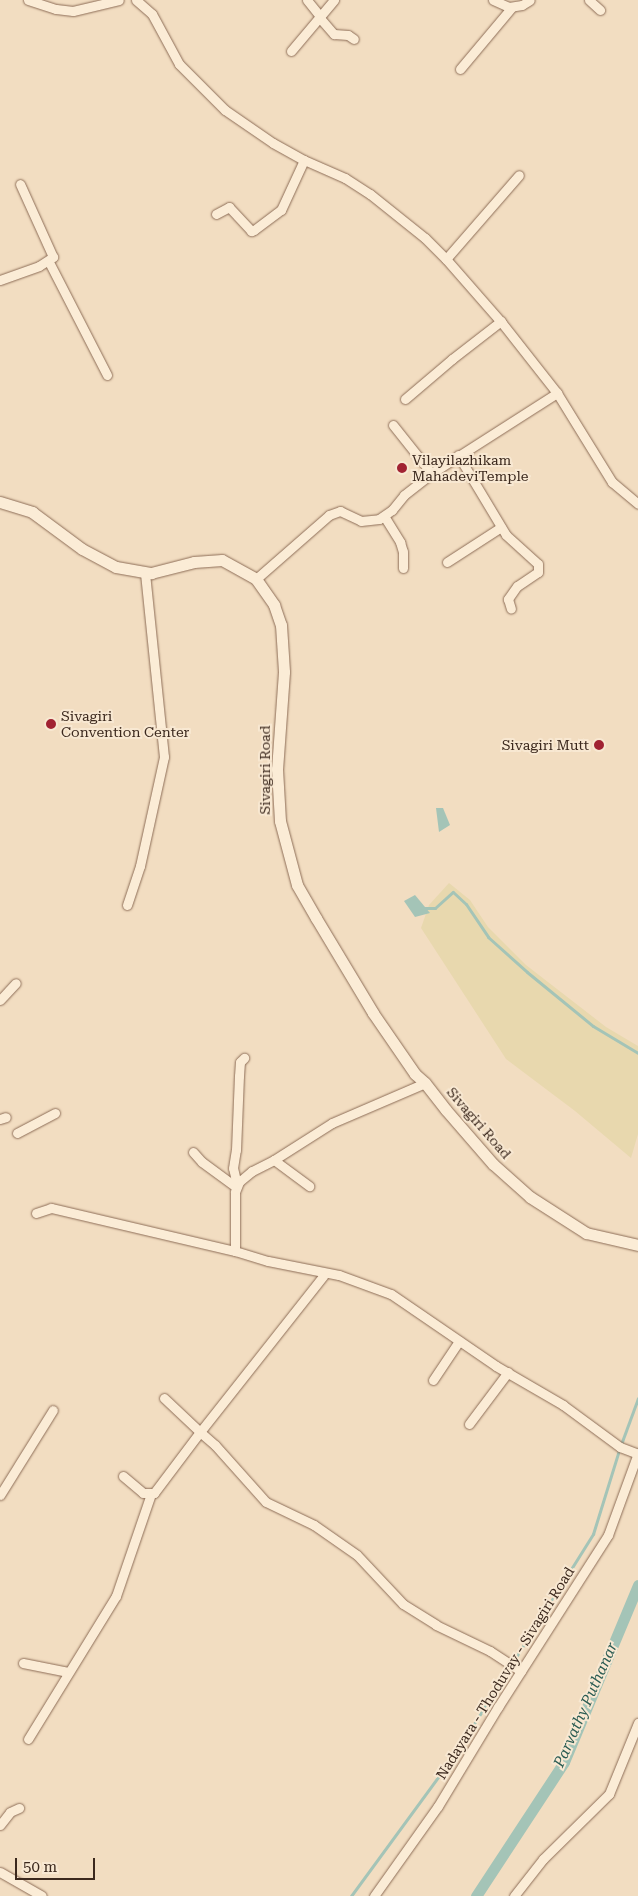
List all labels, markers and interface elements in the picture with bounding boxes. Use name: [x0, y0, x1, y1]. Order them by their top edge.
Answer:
place label: Vilayilazhikam MahadeviTemple: [412, 452, 528, 484]
marker: Vilayilazhikam MahadeviTemple: [396, 462, 408, 474]
place label: Sivagiri Convention Center: [61, 708, 189, 740]
marker: Sivagiri Convention Center: [45, 718, 57, 730]
street label: Sivagiri Road: [257, 725, 273, 815]
place label: Sivagiri Mutt: [502, 737, 589, 753]
marker: Sivagiri Mutt: [593, 739, 605, 751]
street label: Sivagiri Road: [443, 1084, 515, 1162]
street label: Nadayara - Thoduvay - Sivagiri Road: [432, 1564, 578, 1782]
water label: Parvathy Puthanar: [550, 1640, 622, 1770]
scale bar: [18, 1848, 98, 1880]
text: 50 m: [23, 1858, 57, 1876]

